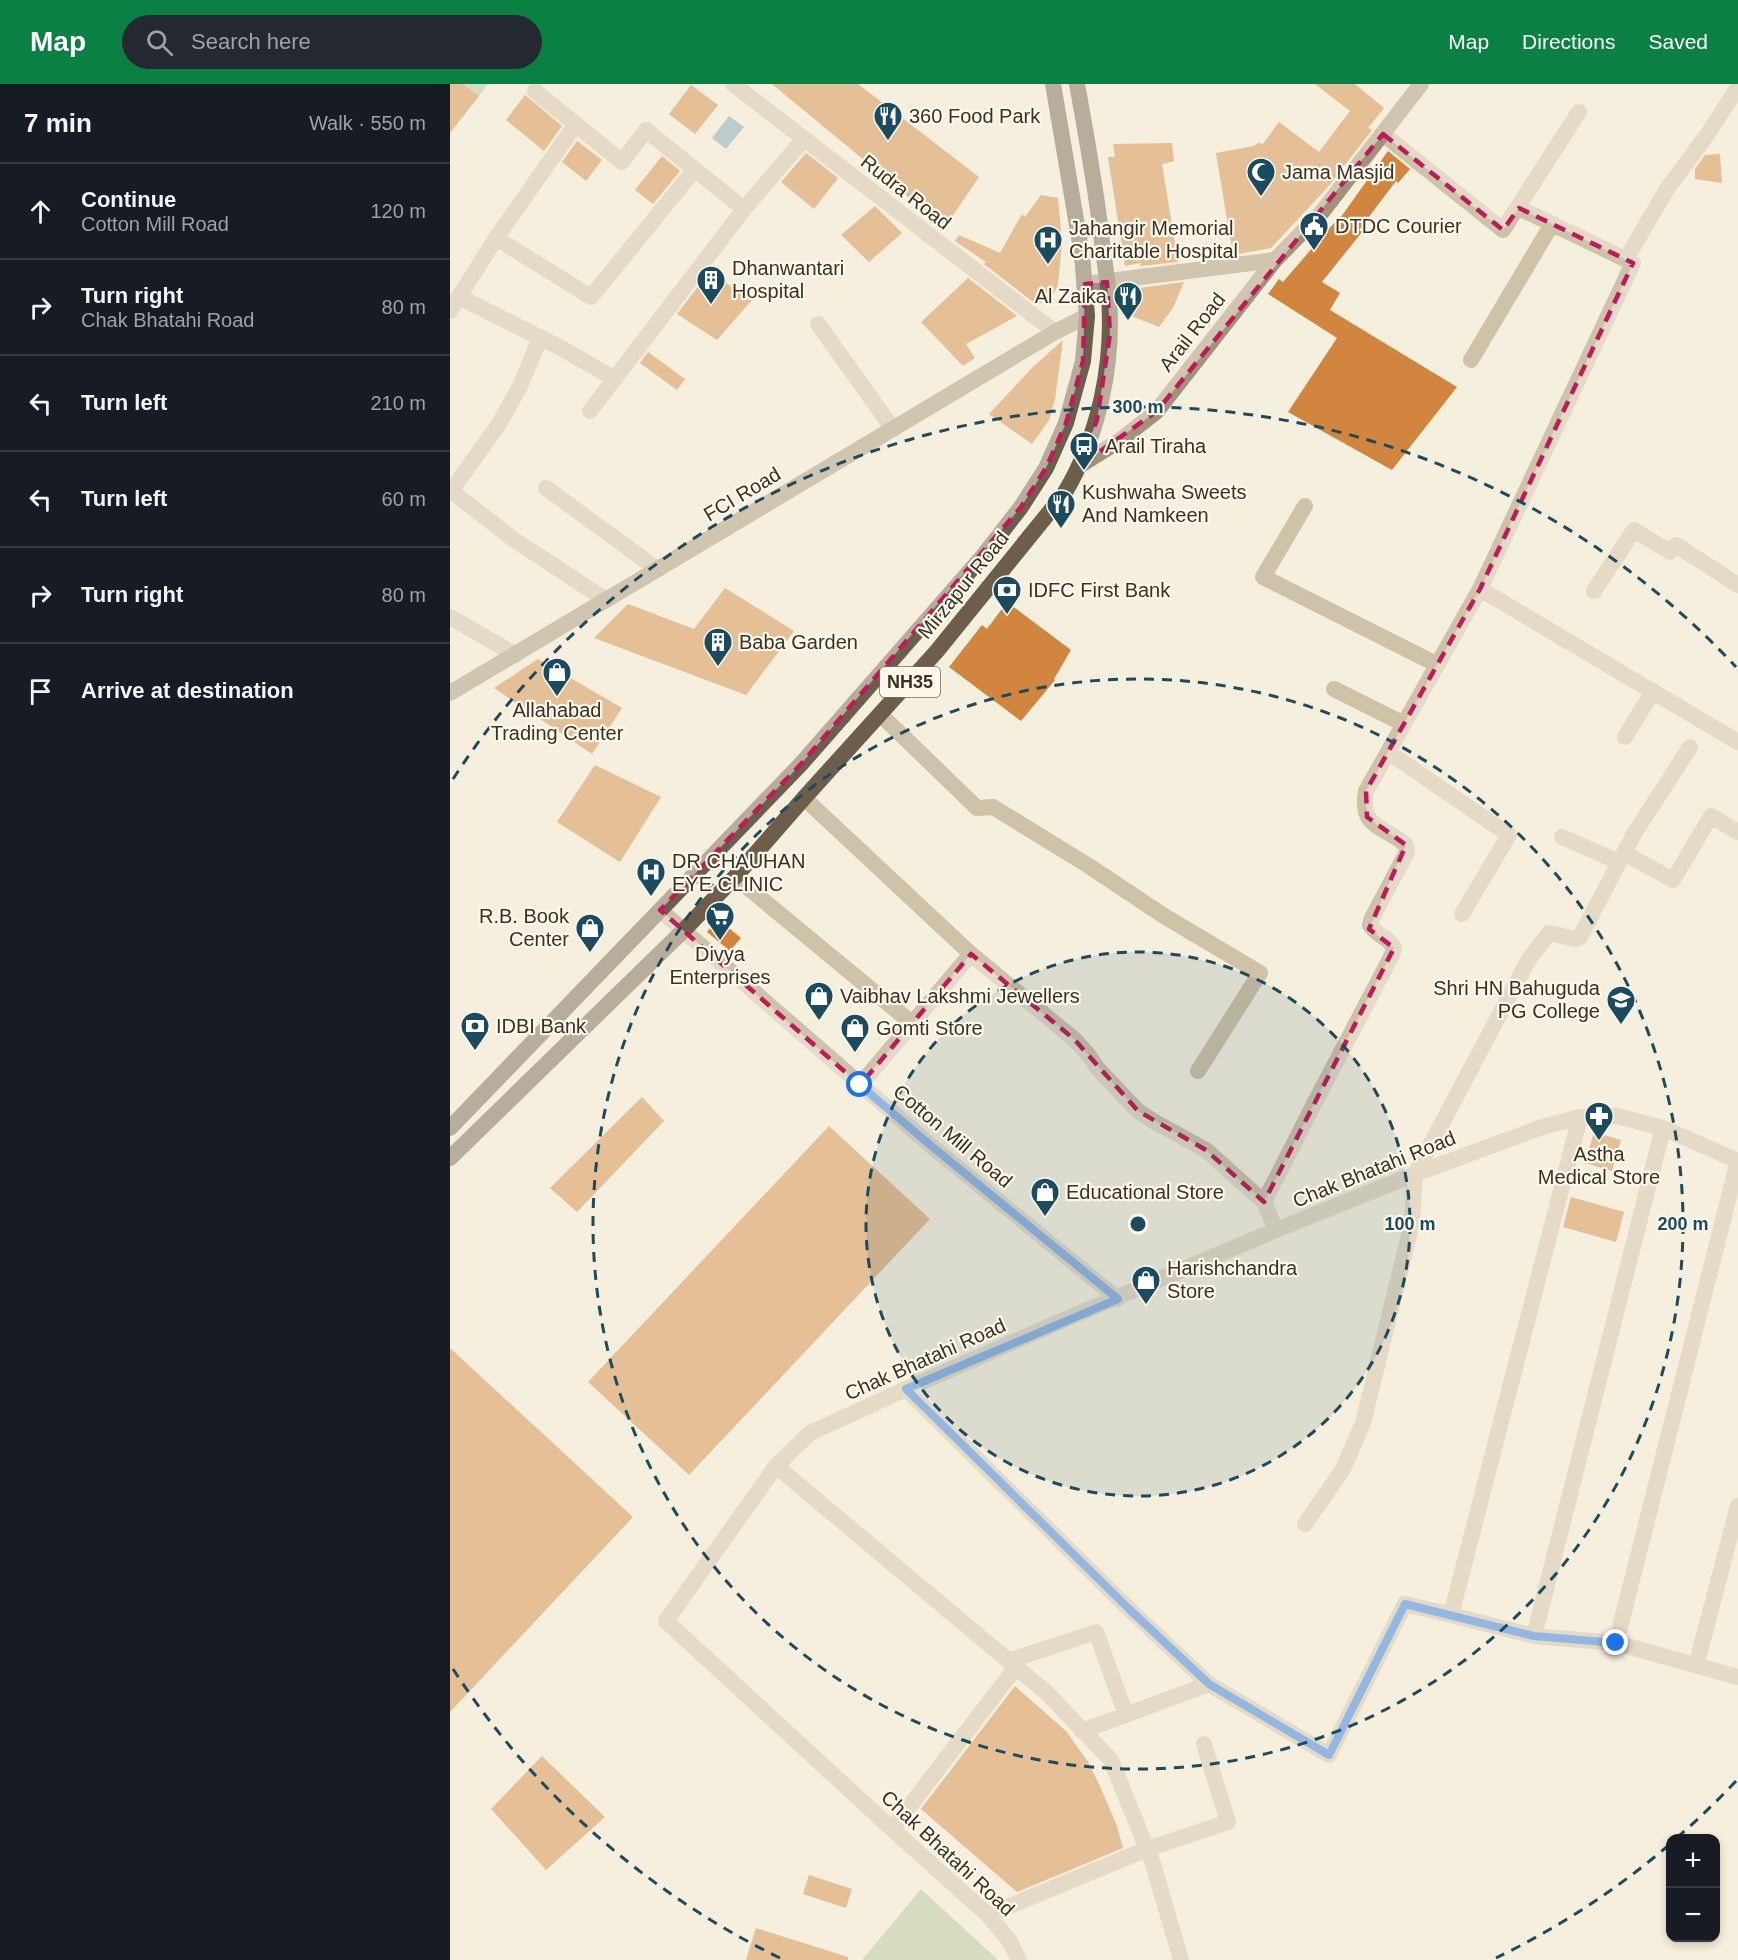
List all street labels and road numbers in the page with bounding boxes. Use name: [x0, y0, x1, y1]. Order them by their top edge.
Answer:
street label: Rudra Road: [857, 150, 955, 234]
street label: Arail Road: [1155, 288, 1229, 376]
street label: FCI Road: [700, 463, 784, 525]
street label: Mirzapur Road: [913, 527, 1013, 643]
road number: NH35: [880, 667, 940, 697]
street label: Cotton Mill Road: [889, 1080, 1017, 1192]
street label: Chak Bhatahi Road: [1289, 1126, 1459, 1212]
street label: Chak Bhatahi Road: [841, 1314, 1009, 1404]
street label: Chak Bhatahi Road: [877, 1786, 1019, 1920]

